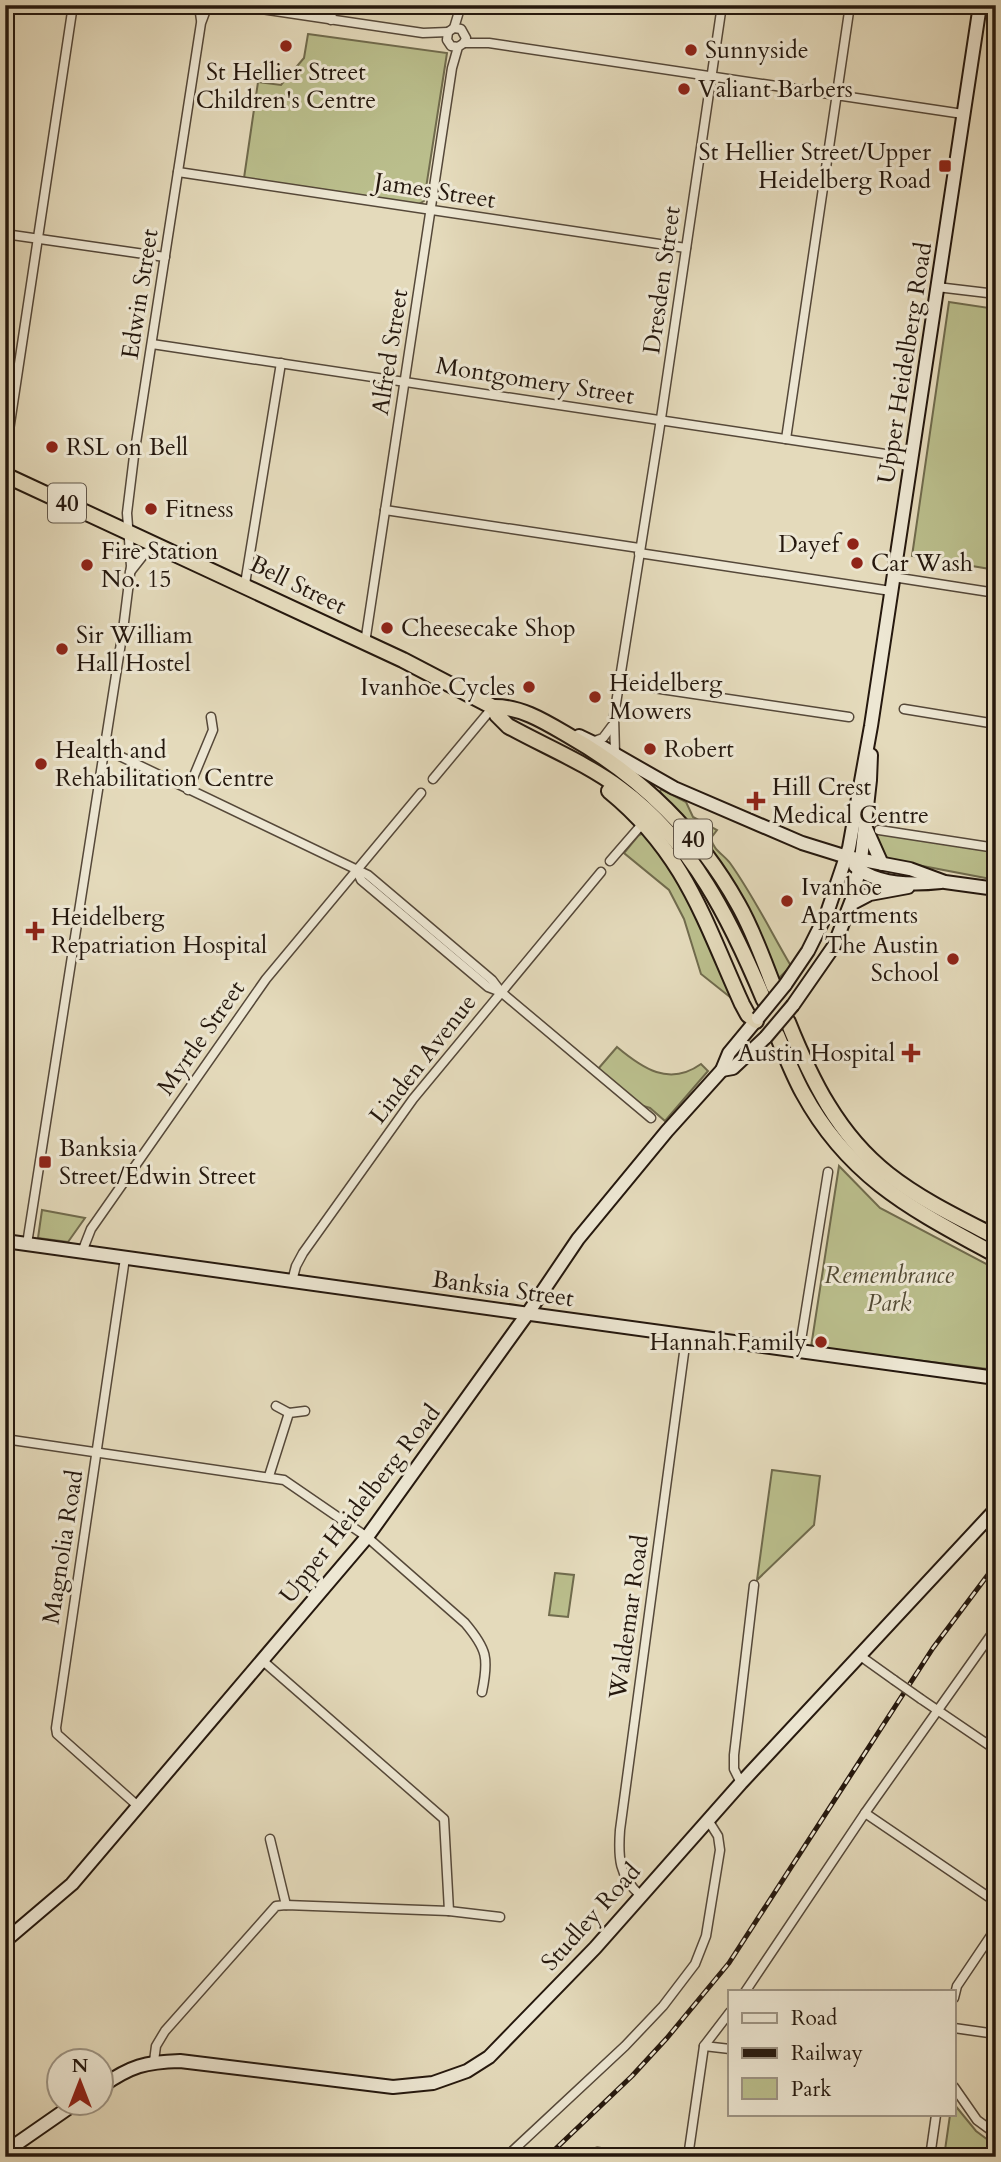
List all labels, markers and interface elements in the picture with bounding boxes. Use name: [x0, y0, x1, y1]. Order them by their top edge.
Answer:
place label: Sunnyside: [705, 34, 809, 67]
marker: St Hellier Street Children's Centre: [278, 38, 294, 54]
marker: Sunnyside: [683, 42, 699, 58]
place label: St Hellier Street Children's Centre: [196, 56, 376, 117]
place label: Valiant Barbers: [698, 73, 853, 106]
marker: Valiant Barbers: [676, 81, 692, 97]
place label: St Hellier Street/Upper Heidelberg Road: [699, 136, 931, 197]
marker: St Hellier Street/Upper Heidelberg Road: [937, 158, 953, 174]
street label: James Street: [369, 165, 498, 217]
street label: Dresden Street: [635, 204, 689, 356]
street label: Edwin Street: [113, 226, 167, 361]
street label: Upper Heidelberg Road: [870, 240, 940, 486]
street label: Alfred Street: [364, 286, 416, 417]
street label: Montgomery Street: [434, 349, 637, 413]
place label: RSL on Bell: [66, 431, 188, 464]
marker: RSL on Bell: [44, 439, 60, 455]
road number: 40: [48, 484, 86, 523]
place label: Fitness: [165, 493, 234, 526]
marker: Fitness: [143, 501, 159, 517]
place label: Dayef: [778, 528, 843, 561]
place label: Fire Station No. 15: [101, 535, 219, 596]
marker: Dayef: [845, 536, 861, 552]
street label: Bell Street: [244, 547, 352, 623]
place label: Car Wash: [871, 547, 973, 580]
marker: Car Wash: [849, 555, 865, 571]
marker: Fire Station No. 15: [79, 557, 95, 573]
place label: Cheesecake Shop: [401, 612, 576, 645]
place label: Sir William Hall Hostel: [76, 619, 194, 680]
marker: Cheesecake Shop: [379, 620, 395, 636]
marker: Sir William Hall Hostel: [54, 641, 70, 657]
place label: Heidelberg Mowers: [609, 667, 723, 728]
place label: Ivanhoe Cycles: [360, 671, 515, 704]
marker: Ivanhoe Cycles: [521, 679, 537, 695]
marker: Heidelberg Mowers: [587, 689, 603, 705]
place label: Robert: [664, 733, 734, 766]
place label: Health and Rehabilitation Centre: [55, 734, 274, 795]
marker: Robert: [642, 741, 658, 757]
marker: Health and Rehabilitation Centre: [33, 756, 49, 772]
place label: Hill Crest Medical Centre: [772, 771, 929, 832]
marker: Hill Crest Medical Centre: [746, 791, 766, 811]
road number: 40: [674, 820, 712, 859]
place label: Ivanhoe Apartments: [801, 871, 918, 932]
marker: Ivanhoe Apartments: [779, 893, 795, 909]
place label: Heidelberg Repatriation Hospital: [51, 901, 267, 962]
marker: Heidelberg Repatriation Hospital: [25, 921, 45, 941]
place label: The Austin School: [825, 929, 939, 990]
marker: The Austin School: [945, 951, 961, 967]
street label: Myrtle Street: [149, 974, 253, 1102]
street label: Linden Avenue: [362, 987, 484, 1131]
place label: Austin Hospital: [738, 1037, 895, 1070]
marker: Austin Hospital: [901, 1043, 921, 1063]
place label: Banksia Street/Edwin Street: [59, 1132, 256, 1193]
marker: Banksia Street/Edwin Street: [37, 1154, 53, 1170]
park label: Remembrance Park: [824, 1259, 955, 1320]
street label: Banksia Street: [430, 1263, 576, 1315]
place label: Hannah Family: [649, 1326, 807, 1359]
marker: Hannah Family: [813, 1334, 829, 1350]
street label: Upper Heidelberg Road: [272, 1398, 448, 1610]
street label: Magnolia Road: [35, 1467, 91, 1626]
street label: Waldemar Road: [601, 1533, 657, 1702]
street label: Studley Road: [534, 1856, 648, 1978]
legend: [728, 1990, 956, 2116]
text: Road: [791, 2004, 837, 2033]
text: Railway: [791, 2039, 863, 2068]
north arrow: [46, 2046, 116, 2116]
text: N: [72, 2053, 89, 2079]
text: Park: [791, 2075, 832, 2104]

